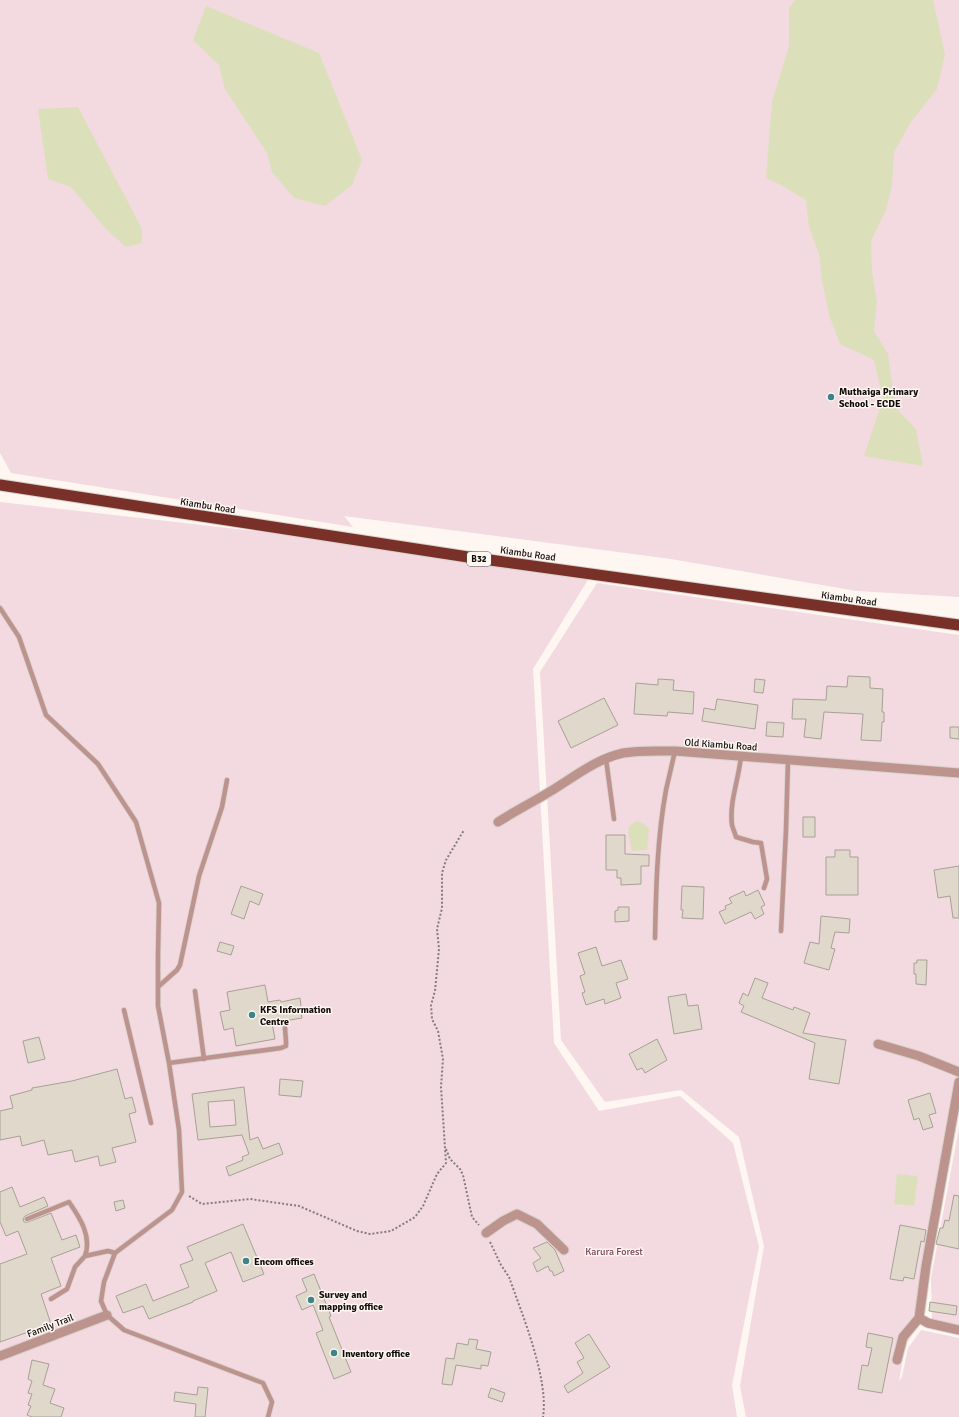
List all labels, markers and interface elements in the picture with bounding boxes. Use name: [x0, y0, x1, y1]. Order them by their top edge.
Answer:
place label: Muthaiga Primary School - ECDE: [839, 386, 918, 410]
marker: Muthaiga Primary School - ECDE: [826, 392, 836, 402]
street label: Kiambu Road: [179, 496, 236, 516]
street label: Kiambu Road: [499, 544, 556, 564]
road number: B32: [467, 552, 491, 566]
street label: Kiambu Road: [820, 589, 877, 609]
street label: Old Kiambu Road: [684, 736, 758, 754]
place label: KFS Information Centre: [260, 1004, 332, 1028]
marker: KFS Information Centre: [247, 1010, 257, 1020]
park label: Karura Forest: [585, 1246, 643, 1258]
marker: Encom offices: [241, 1256, 251, 1266]
place label: Encom offices: [254, 1256, 314, 1268]
place label: Survey and mapping office: [319, 1289, 383, 1313]
marker: Survey and mapping office: [306, 1295, 316, 1305]
street label: Family Trail: [25, 1312, 75, 1340]
marker: Inventory office: [329, 1348, 339, 1358]
place label: Inventory office: [342, 1348, 410, 1360]

